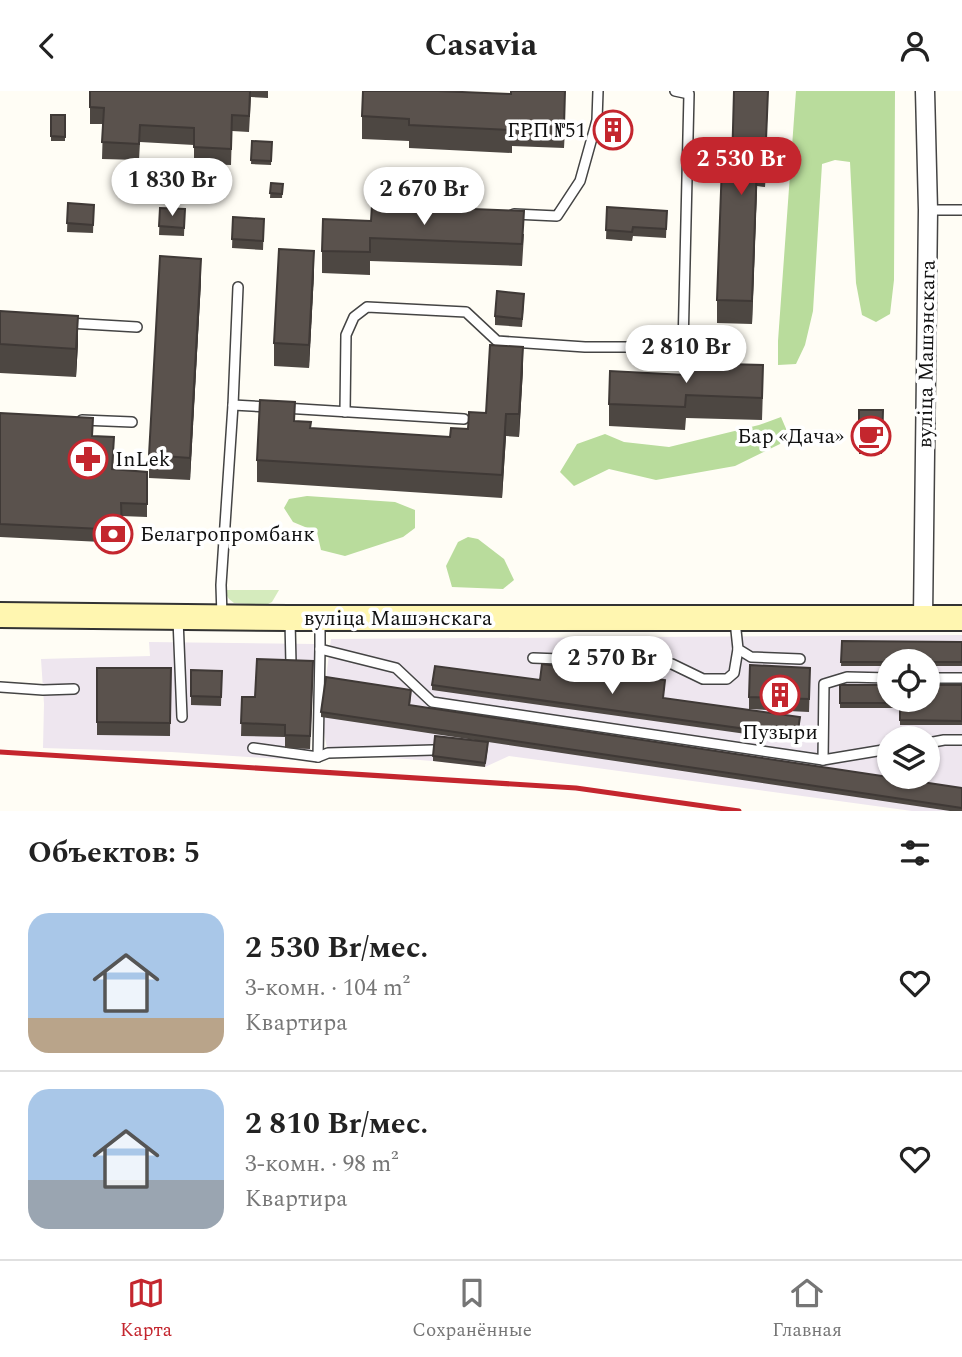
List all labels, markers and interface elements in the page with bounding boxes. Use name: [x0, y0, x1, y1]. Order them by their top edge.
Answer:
text: Casavia: [425, 21, 537, 70]
icon: back: [28, 27, 66, 65]
icon: person: [896, 27, 934, 65]
building icon: ГРП №51: [592, 109, 634, 151]
place label: ГРП №51: [507, 115, 586, 147]
pin: 2 530 Br: [669, 137, 813, 197]
text: 2 530 Br: [696, 142, 786, 177]
pin: 1 830 Br: [100, 159, 244, 218]
text: 1 830 Br: [127, 163, 217, 198]
pin: 2 670 Br: [352, 167, 496, 227]
text: 2 670 Br: [379, 172, 469, 207]
street label: вуліца Машэнскага: [909, 259, 945, 448]
pin: 2 810 Br: [614, 325, 758, 385]
text: 2 810 Br: [641, 330, 731, 365]
cafe icon: Бар «Дача»: [850, 415, 892, 457]
place label: Бар «Дача»: [737, 421, 844, 453]
pharmacy icon: InLek: [67, 438, 109, 480]
place label: InLek: [115, 444, 171, 476]
bank icon: Белагропромбанк: [92, 513, 134, 555]
place label: Белагропромбанк: [140, 519, 315, 551]
street label: вуліца Машэнскага: [304, 603, 493, 635]
pin: 2 570 Br: [540, 637, 684, 696]
text: 2 570 Br: [567, 641, 657, 676]
map controls: [877, 649, 940, 789]
button: locate: [877, 649, 940, 712]
building icon: Пузыри: [759, 674, 801, 716]
place label: Пузыри: [742, 717, 818, 749]
button: layers: [877, 726, 940, 789]
text: Объектов: 5: [28, 830, 200, 876]
icon: filters: [896, 834, 934, 872]
text: 2 530 Br/мес.: [245, 925, 428, 971]
icon: home: [84, 941, 168, 1025]
icon: heart: [896, 964, 934, 1002]
text: 3-комн. · 104 m²: [245, 971, 410, 1006]
text: Квартира: [245, 1006, 348, 1041]
text: 2 810 Br/мес.: [245, 1101, 428, 1147]
icon: home: [84, 1117, 168, 1201]
icon: heart: [896, 1140, 934, 1178]
text: 3-комн. · 98 m²: [245, 1147, 399, 1182]
text: Квартира: [245, 1182, 348, 1217]
tab: Карта: [120, 1274, 172, 1345]
tab: Сохранённые: [412, 1274, 532, 1345]
tab: Главная: [772, 1274, 842, 1345]

